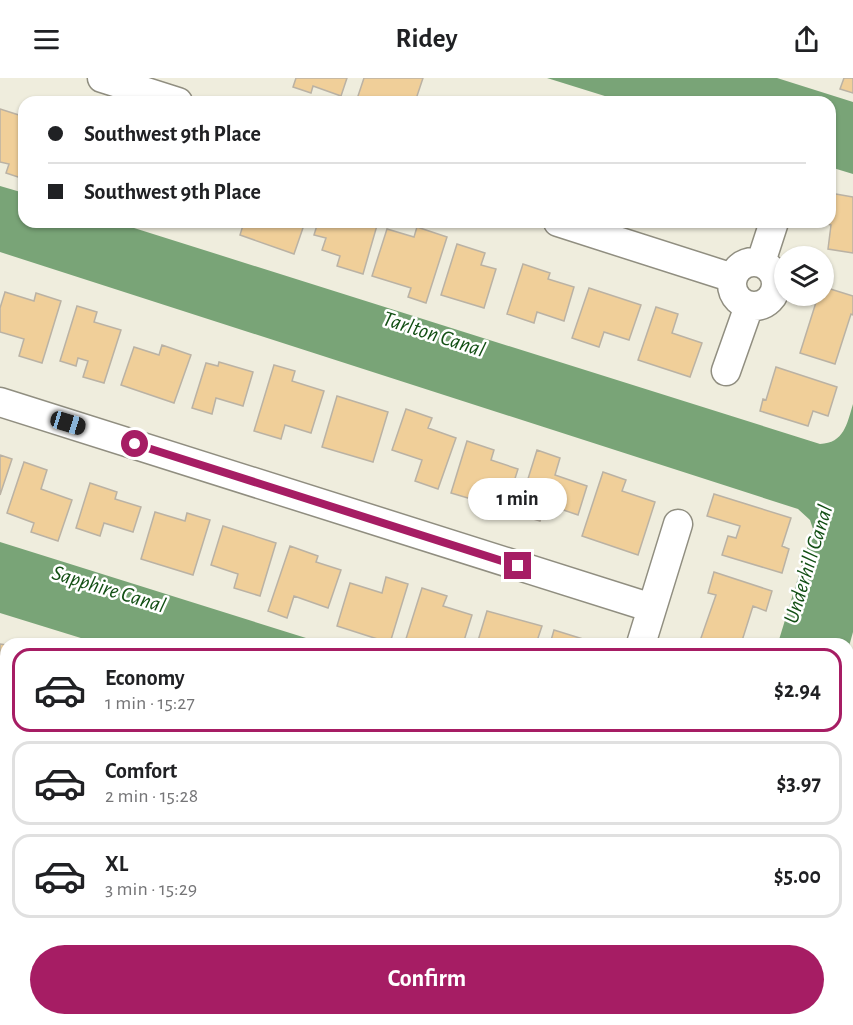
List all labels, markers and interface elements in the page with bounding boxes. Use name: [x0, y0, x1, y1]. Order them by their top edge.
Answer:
icon: menu: [30, 23, 63, 56]
icon: share: [790, 23, 823, 56]
text: Ridey: [396, 25, 458, 52]
text: Southwest 9th Place: [84, 123, 261, 145]
text: Southwest 9th Place: [84, 181, 261, 203]
map controls: [774, 246, 834, 306]
button: layers: [774, 246, 834, 306]
water label: Tarlton Canal: [380, 307, 488, 361]
car: [48, 409, 88, 437]
route start: [121, 430, 148, 457]
callout: 1 min: [468, 479, 568, 521]
text: 1 min: [496, 489, 539, 509]
water label: Underhill Canal: [780, 502, 836, 626]
route end: [504, 552, 531, 579]
water label: Sapphire Canal: [49, 561, 169, 618]
icon: car: [33, 663, 87, 717]
text: Economy: [105, 667, 185, 689]
text: $2.94: [774, 679, 821, 701]
text: 1 min · 15:27: [105, 693, 195, 713]
icon: car: [33, 756, 87, 810]
text: Comfort: [105, 760, 177, 782]
text: $3.97: [776, 772, 821, 794]
text: 2 min · 15:28: [105, 786, 198, 806]
icon: car: [33, 849, 87, 903]
text: XL: [105, 853, 128, 875]
text: $5.00: [774, 865, 821, 887]
text: 3 min · 15:29: [105, 879, 197, 899]
button: Confirm: [30, 945, 824, 1014]

